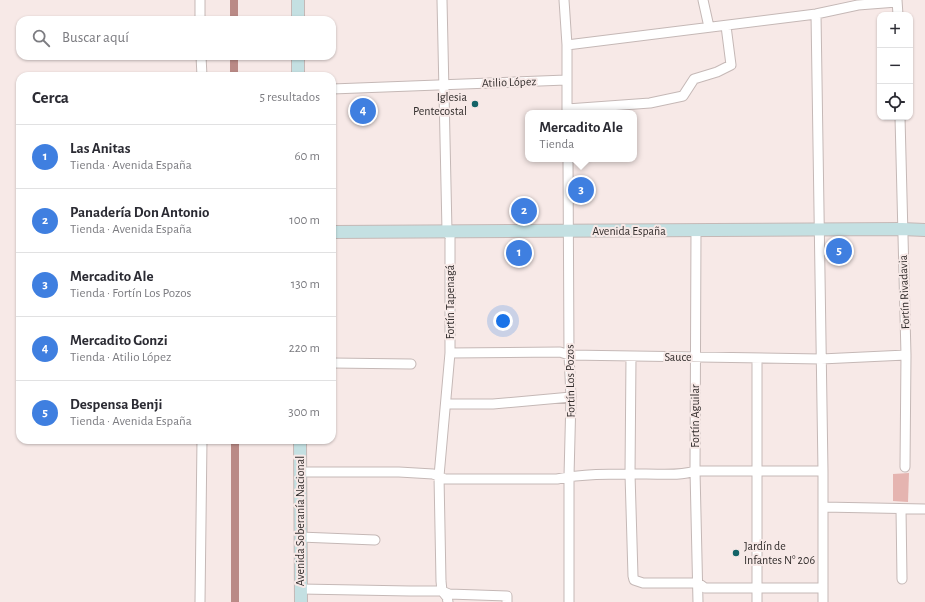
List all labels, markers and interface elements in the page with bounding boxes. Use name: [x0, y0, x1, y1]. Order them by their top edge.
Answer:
map controls: [877, 12, 913, 120]
button: +: [877, 12, 913, 48]
search box: [16, 16, 336, 60]
icon: search: [30, 27, 52, 49]
text: Buscar aquí: [62, 30, 129, 45]
button: −: [877, 48, 913, 84]
street label: Atilio López: [482, 75, 536, 89]
button: locate: [877, 84, 913, 120]
text: Cerca: [32, 89, 69, 106]
text: 5 resultados: [260, 91, 320, 104]
place label: Iglesia Pentecostal: [413, 91, 467, 117]
pin: 4: [350, 96, 376, 126]
marker: Iglesia Pentecostal: [470, 99, 480, 109]
popup: [525, 110, 637, 162]
text: Mercadito Ale: [539, 120, 623, 135]
text: Tienda: [539, 138, 574, 151]
text: Las Anitas: [70, 141, 131, 156]
text: 1: [43, 150, 47, 163]
text: 60 m: [294, 150, 320, 163]
text: Tienda · Avenida España: [70, 159, 192, 172]
pin: 3: [568, 175, 594, 205]
pin: 2: [511, 196, 537, 226]
text: Panadería Don Antonio: [70, 205, 210, 220]
text: 2: [42, 214, 48, 227]
text: 100 m: [289, 214, 320, 227]
text: Tienda · Avenida España: [70, 223, 192, 236]
street label: Avenida España: [592, 225, 666, 237]
pin: 5: [826, 236, 852, 266]
pin: 1: [506, 238, 532, 268]
street label: Fortín Rivadavia: [897, 254, 911, 329]
street label: Fortín Tapenagá: [444, 264, 456, 339]
text: Mercadito Ale: [70, 269, 153, 284]
text: 3: [42, 278, 48, 291]
text: 130 m: [291, 278, 320, 291]
text: Tienda · Fortín Los Pozos: [70, 287, 191, 300]
your location: [493, 311, 513, 331]
text: Mercadito Gonzi: [70, 333, 168, 348]
text: 4: [42, 342, 48, 355]
text: 220 m: [289, 342, 320, 355]
street label: Fortín Los Pozos: [563, 344, 577, 418]
text: Tienda · Atilio López: [70, 351, 171, 364]
street label: Sauce: [664, 351, 692, 363]
street label: Fortín Aguilar: [689, 384, 701, 448]
text: Despensa Benji: [70, 397, 162, 412]
text: 5: [42, 406, 48, 419]
text: 300 m: [288, 406, 320, 419]
text: Tienda · Avenida España: [70, 415, 192, 428]
street label: Avenida Soberanía Nacional: [294, 456, 306, 586]
place label: Jardín de Infantes N° 206: [744, 540, 815, 566]
marker: Jardín de Infantes N° 206: [731, 548, 741, 558]

